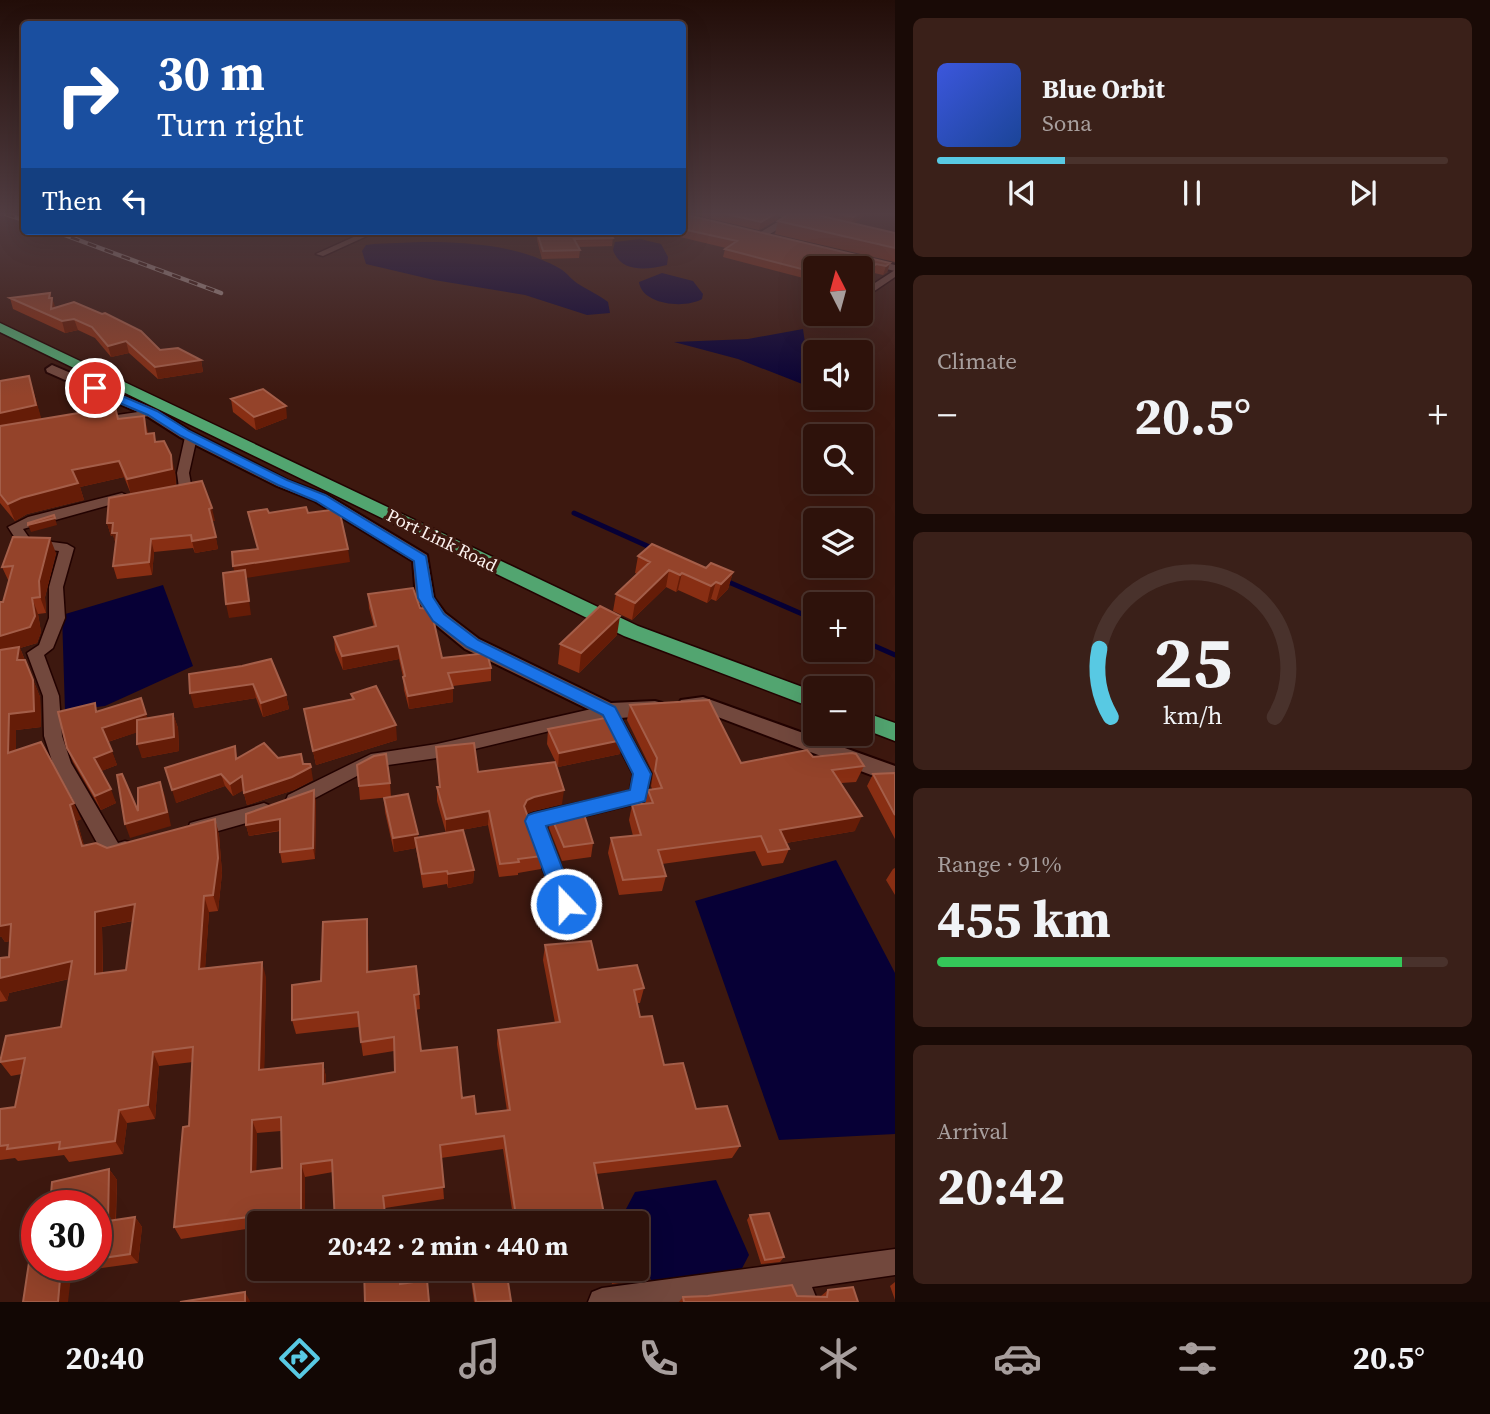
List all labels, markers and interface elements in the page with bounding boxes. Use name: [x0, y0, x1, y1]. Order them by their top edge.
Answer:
text: 30 m: [157, 39, 265, 106]
icon: right: [42, 49, 133, 140]
text: Blue Orbit: [1042, 71, 1165, 107]
text: Turn right: [157, 103, 303, 147]
text: Sona: [1042, 107, 1092, 139]
icon: previous: [1003, 174, 1041, 212]
icon: pause: [1173, 174, 1211, 212]
icon: next: [1344, 174, 1382, 212]
icon: left: [116, 182, 154, 220]
text: Then: [42, 183, 102, 219]
north arrow: [803, 256, 873, 326]
map controls: [803, 256, 873, 746]
button: sound: [803, 340, 873, 410]
text: Climate: [937, 345, 1017, 377]
pin: [65, 358, 125, 418]
icon: arrive: [76, 369, 114, 407]
text: 20.5°: [1134, 380, 1251, 451]
text: −: [937, 389, 957, 441]
text: +: [1428, 389, 1448, 441]
button: search: [803, 424, 873, 494]
street label: Port Link Road: [383, 502, 501, 578]
button: layers: [803, 508, 873, 578]
button: +: [803, 592, 873, 662]
text: 25: [1153, 612, 1232, 711]
button: −: [803, 676, 873, 746]
text: km/h: [1163, 698, 1222, 732]
text: Range · 91%: [937, 848, 1062, 880]
position arrow: [529, 867, 603, 941]
text: 455 km: [937, 883, 1111, 954]
text: Arrival: [937, 1115, 1008, 1147]
text: 20:42: [937, 1150, 1065, 1221]
speed limit sign: 30: [21, 1190, 112, 1281]
text: 20:42 · 2 min · 440 m: [328, 1228, 568, 1264]
icon: directions: [275, 1334, 324, 1383]
icon: music: [455, 1334, 504, 1383]
icon: phone: [634, 1334, 683, 1383]
icon: climate: [814, 1334, 863, 1383]
icon: car: [993, 1334, 1042, 1383]
icon: filters: [1173, 1334, 1222, 1383]
text: 20:40: [65, 1336, 144, 1380]
text: 20.5°: [1353, 1336, 1425, 1380]

